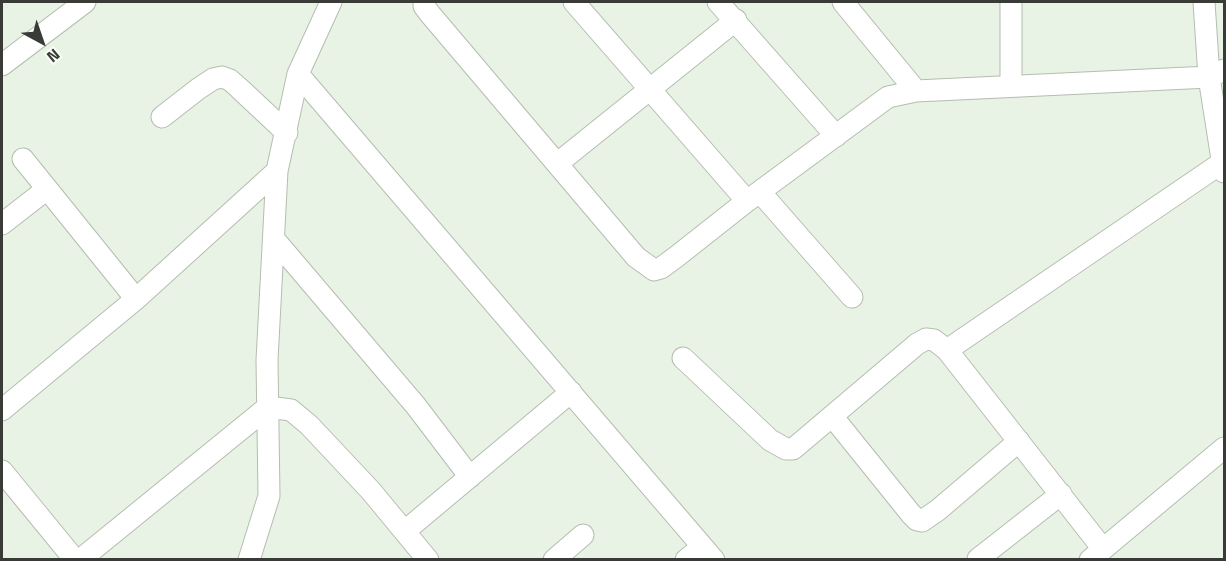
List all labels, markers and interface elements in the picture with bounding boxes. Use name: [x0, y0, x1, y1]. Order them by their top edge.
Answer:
north arrow: [12, 12, 72, 72]
text: N: [42, 43, 66, 69]

